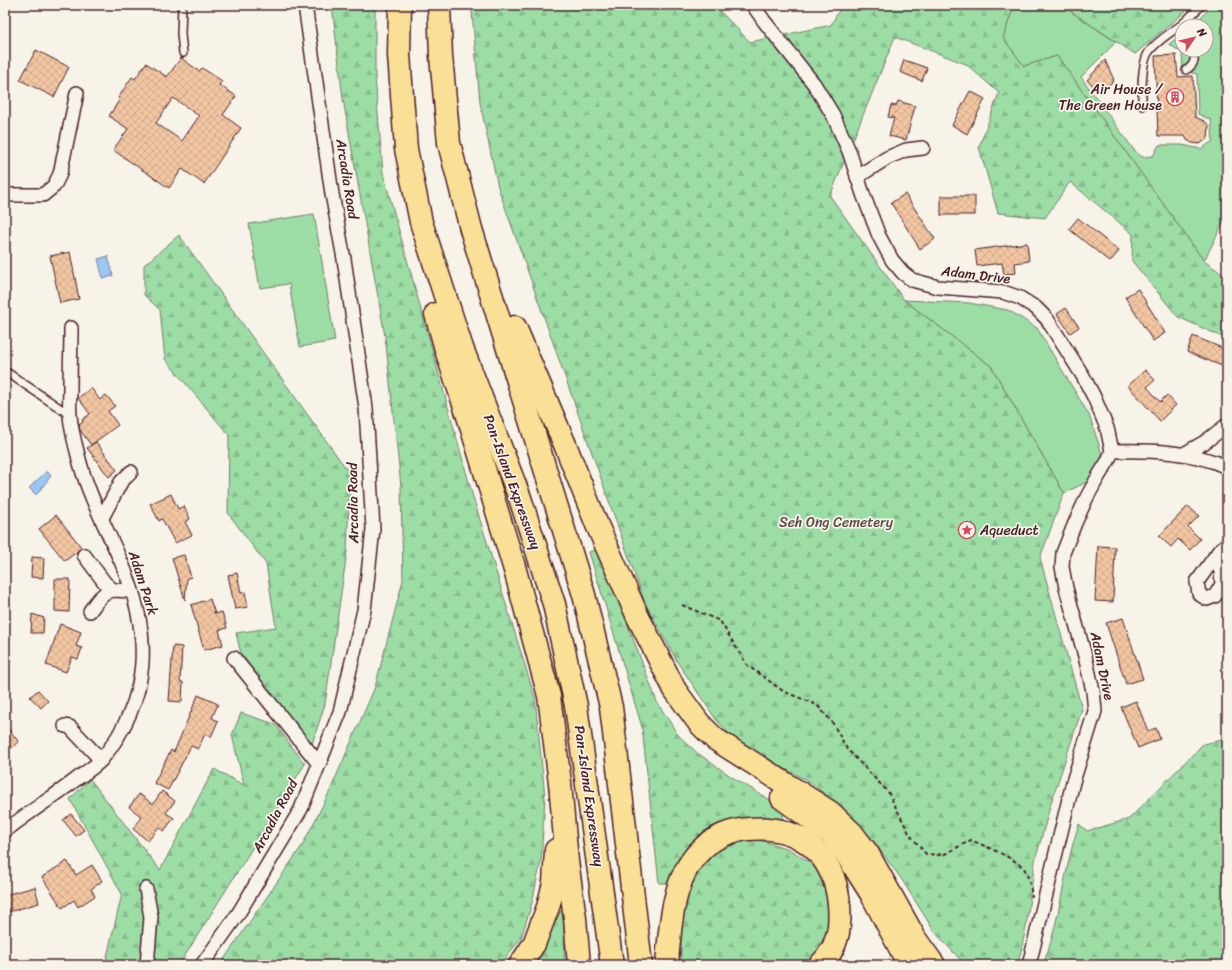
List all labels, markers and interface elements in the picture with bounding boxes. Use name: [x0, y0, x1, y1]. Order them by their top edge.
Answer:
north arrow: [1174, 18, 1214, 58]
text: N: [1191, 23, 1212, 41]
place label: Air House / The Green House: [1059, 77, 1164, 118]
building icon: Air House / The Green House: [1165, 87, 1185, 107]
street label: Arcadia Road: [328, 136, 366, 222]
street label: Adam Drive: [939, 258, 1012, 292]
street label: Pan-Island Expressway: [476, 411, 548, 554]
street label: Arcadia Road: [340, 461, 366, 545]
park label: Seh Ong Cemetery: [779, 510, 894, 535]
place label: Aqueduct: [979, 518, 1039, 543]
place icon: Aqueduct: [957, 520, 977, 540]
street label: Adam Park: [120, 546, 165, 619]
street label: Adam Drive: [1082, 629, 1121, 703]
street label: Pan-Island Expressway: [567, 724, 611, 869]
street label: Arcadia Road: [245, 773, 306, 858]

